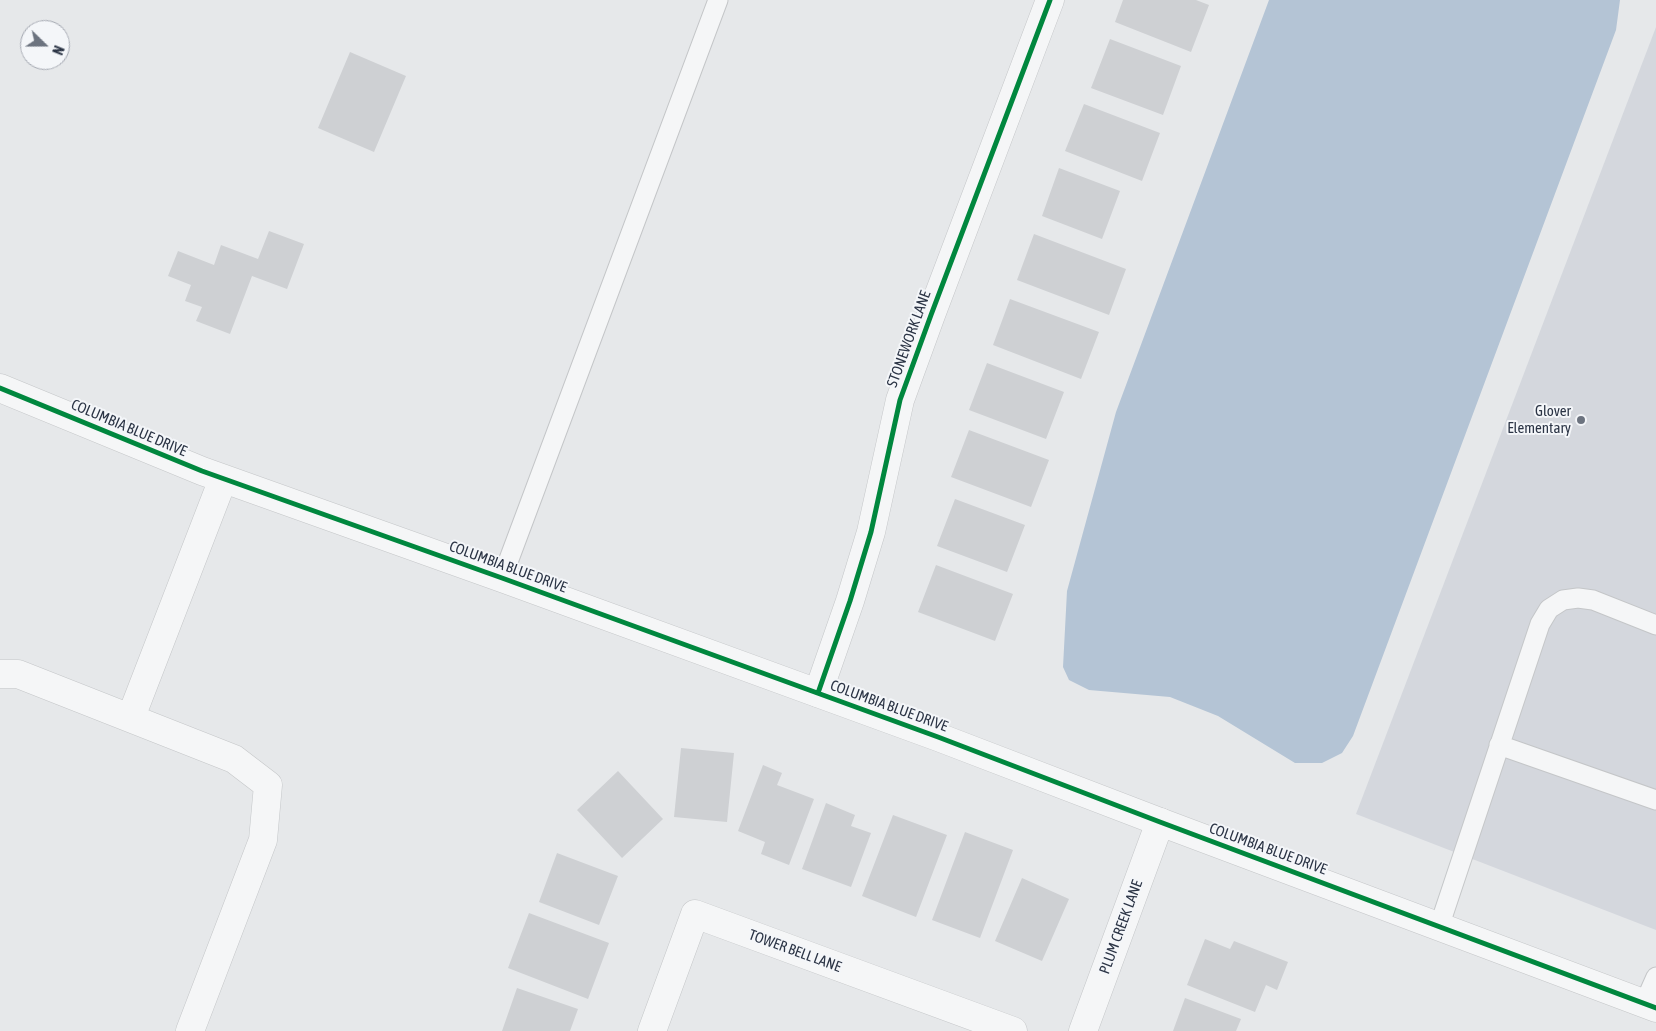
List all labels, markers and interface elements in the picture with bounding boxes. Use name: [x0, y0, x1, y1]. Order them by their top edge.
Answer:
north arrow: [20, 20, 70, 70]
text: N: [49, 43, 67, 57]
street label: STONEWORK LANE: [883, 288, 935, 390]
street label: COLUMBIA BLUE DRIVE: [68, 396, 190, 460]
place label: Glover Elementary: [1507, 402, 1571, 437]
marker: Glover Elementary: [1575, 414, 1587, 426]
street label: COLUMBIA BLUE DRIVE: [447, 537, 569, 597]
street label: COLUMBIA BLUE DRIVE: [828, 676, 950, 736]
street label: COLUMBIA BLUE DRIVE: [1207, 819, 1329, 879]
street label: PLUM CREEK LANE: [1096, 877, 1146, 977]
street label: TOWER BELL LANE: [746, 926, 844, 976]

